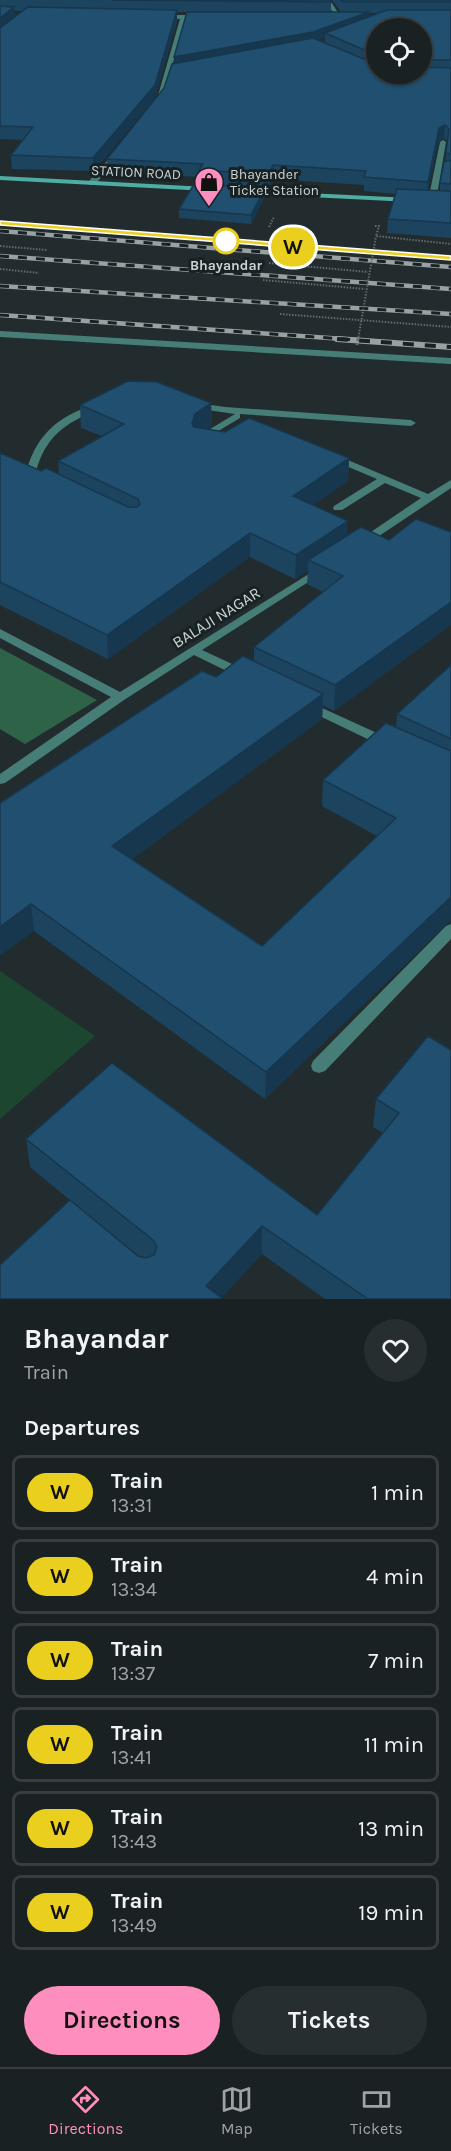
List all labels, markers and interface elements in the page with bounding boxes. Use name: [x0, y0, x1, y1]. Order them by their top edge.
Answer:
map controls: [366, 18, 432, 84]
button: locate: [366, 18, 432, 84]
street label: STATION ROAD: [91, 162, 181, 183]
shop icon: Bhayander Ticket Station: [193, 166, 225, 208]
place label: Bhayander Ticket Station: [230, 166, 319, 199]
marker: Bhayandar: [213, 228, 239, 254]
line badge: W: [274, 228, 312, 266]
text: W: [283, 235, 303, 259]
place label: Bhayandar: [190, 257, 263, 274]
street label: BALAJI NAGAR: [169, 583, 264, 652]
button: heart: [364, 1319, 427, 1382]
text: Bhayandar: [24, 1322, 168, 1355]
text: Train: [24, 1361, 69, 1384]
text: Departures: [24, 1415, 140, 1441]
text: Train: [111, 1468, 163, 1494]
text: W: [50, 1480, 70, 1504]
text: 1 min: [371, 1480, 424, 1506]
text: 13:31: [111, 1494, 152, 1517]
text: Train: [111, 1552, 163, 1578]
text: W: [50, 1564, 70, 1588]
text: 4 min: [366, 1564, 424, 1590]
text: 13:34: [111, 1578, 157, 1601]
text: Train: [111, 1636, 163, 1662]
text: W: [50, 1648, 70, 1672]
text: 7 min: [368, 1648, 424, 1674]
text: 13:37: [111, 1662, 155, 1685]
text: Train: [111, 1720, 163, 1746]
text: W: [50, 1732, 70, 1756]
text: 11 min: [364, 1732, 424, 1758]
text: 13:41: [111, 1746, 152, 1769]
text: Train: [111, 1804, 163, 1830]
text: W: [50, 1816, 70, 1840]
text: 13 min: [358, 1816, 424, 1842]
text: 13:43: [111, 1830, 157, 1853]
text: Train: [111, 1888, 163, 1914]
text: W: [50, 1900, 70, 1924]
text: 19 min: [358, 1900, 424, 1926]
text: 13:49: [111, 1914, 157, 1937]
button: Directions: [24, 1986, 220, 2055]
button: Tickets: [232, 1986, 427, 2055]
tab: Directions: [48, 2083, 124, 2138]
tab: Map: [220, 2083, 253, 2138]
tab: Tickets: [350, 2083, 403, 2138]

